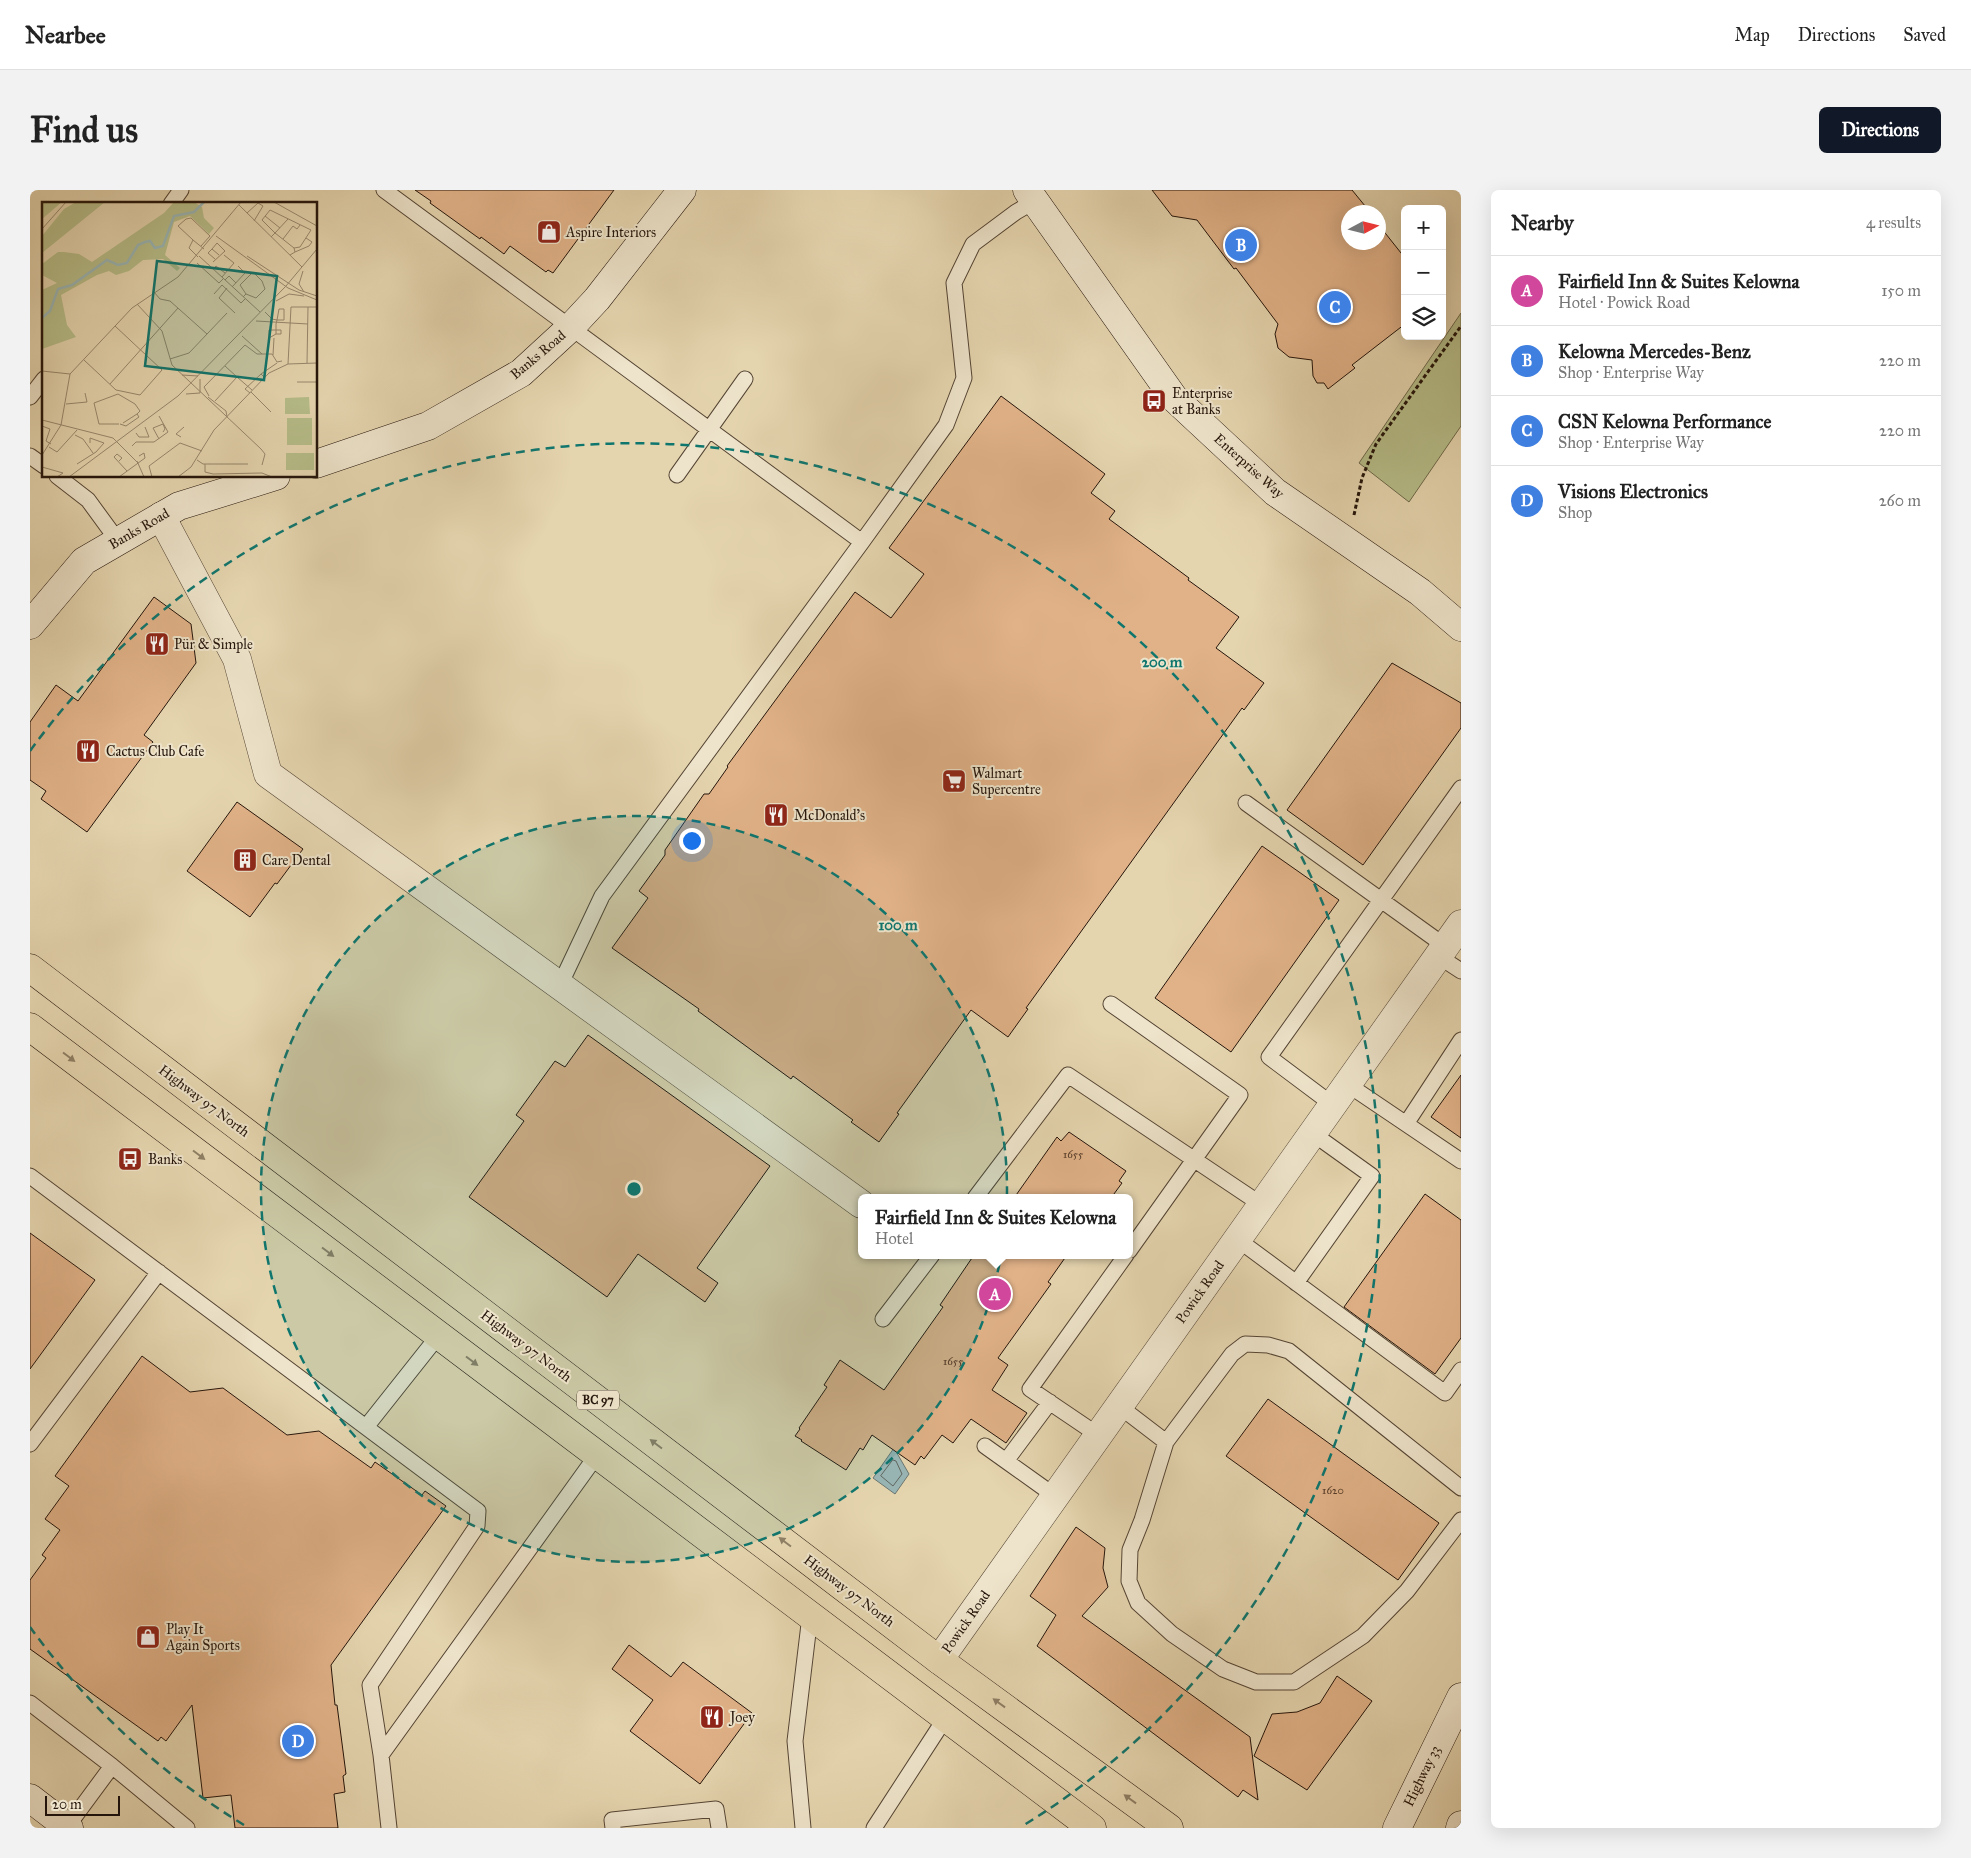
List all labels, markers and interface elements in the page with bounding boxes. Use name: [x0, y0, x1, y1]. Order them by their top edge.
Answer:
text: Nearbee: [25, 20, 106, 50]
text: Map: [1734, 24, 1770, 46]
text: Directions: [1798, 24, 1875, 46]
text: Saved: [1903, 24, 1946, 46]
button: Directions: [1819, 107, 1941, 153]
text: Find us: [30, 109, 138, 152]
inset map: [42, 202, 318, 478]
north arrow: [1341, 205, 1386, 250]
map controls: [1401, 205, 1446, 340]
button: +: [1401, 205, 1446, 250]
text: Nearby: [1511, 210, 1574, 236]
text: 4 results: [1866, 213, 1921, 232]
shop icon: Aspire Interiors: [536, 219, 562, 245]
place label: Aspire Interiors: [565, 224, 656, 241]
pin: B: [1225, 226, 1257, 264]
button: −: [1401, 250, 1446, 295]
text: Fairfield Inn & Suites Kelowna: [1558, 270, 1799, 293]
text: A: [1522, 281, 1532, 300]
text: 150 m: [1881, 281, 1921, 300]
pin: C: [1319, 288, 1351, 326]
text: Hotel · Powick Road: [1558, 293, 1690, 312]
button: layers: [1401, 295, 1446, 340]
street label: Banks Road: [507, 327, 569, 383]
text: Kelowna Mercedes-Benz: [1558, 340, 1751, 363]
text: B: [1522, 351, 1532, 370]
text: 220 m: [1879, 351, 1921, 370]
text: Shop · Enterprise Way: [1558, 363, 1704, 382]
place label: Enterprise at Banks: [1172, 385, 1233, 418]
bus stop icon: Enterprise at Banks: [1141, 388, 1167, 414]
text: CSN Kelowna Performance: [1558, 410, 1772, 433]
text: C: [1522, 421, 1532, 440]
text: 220 m: [1879, 421, 1921, 440]
street label: Enterprise Way: [1210, 430, 1288, 502]
text: Shop · Enterprise Way: [1558, 433, 1704, 452]
text: Visions Electronics: [1558, 480, 1708, 503]
text: D: [1521, 491, 1533, 510]
text: 260 m: [1879, 491, 1921, 510]
text: Shop: [1558, 503, 1592, 522]
street label: Banks Road: [106, 505, 172, 553]
restaurant icon: Pür & Simple: [144, 631, 170, 657]
place label: Pür & Simple: [174, 636, 253, 653]
text: 200 m: [1142, 653, 1183, 671]
restaurant icon: Cactus Club Cafe: [75, 738, 101, 764]
place label: Cactus Club Cafe: [106, 743, 204, 760]
place label: Walmart Supercentre: [972, 765, 1041, 798]
supermarket icon: Walmart Supercentre: [941, 768, 967, 794]
restaurant icon: McDonald's: [763, 802, 789, 828]
place label: McDonald's: [794, 807, 865, 824]
your location: [679, 828, 705, 854]
building icon: Care Dental: [232, 847, 258, 873]
place label: Care Dental: [262, 852, 331, 869]
text: 100 m: [878, 916, 918, 934]
one-way arrow: [62, 1051, 75, 1062]
street label: Highway 97 North: [155, 1061, 253, 1141]
bus stop icon: Banks: [117, 1146, 143, 1172]
house number: 1655: [1063, 1148, 1083, 1161]
one-way arrow: [192, 1149, 205, 1160]
place label: Banks: [148, 1151, 182, 1168]
centre of rings: [625, 1180, 643, 1198]
popup: [858, 1194, 1133, 1259]
text: Fairfield Inn & Suites Kelowna: [875, 1206, 1116, 1229]
text: Hotel: [875, 1229, 913, 1248]
one-way arrow: [321, 1247, 334, 1258]
street label: Powick Road: [1172, 1257, 1228, 1327]
pin: A: [979, 1275, 1011, 1313]
street label: Highway 97 North: [477, 1306, 575, 1386]
one-way arrow: [465, 1355, 478, 1366]
house number: 1655: [943, 1355, 963, 1368]
road number: BC 97: [577, 1390, 619, 1410]
one-way arrow: [649, 1439, 662, 1449]
house number: 1620: [1322, 1484, 1344, 1497]
one-way arrow: [778, 1537, 792, 1547]
street label: Highway 97 North: [800, 1551, 898, 1631]
street label: Powick Road: [938, 1587, 994, 1657]
place label: Play It Again Sports: [165, 1621, 240, 1654]
shop icon: Play It Again Sports: [135, 1624, 161, 1650]
one-way arrow: [992, 1698, 1006, 1708]
restaurant icon: Joey: [699, 1704, 725, 1730]
place label: Joey: [728, 1709, 755, 1727]
pin: D: [282, 1722, 314, 1760]
street label: Highway 33: [1400, 1743, 1444, 1809]
scale bar: [45, 1793, 120, 1816]
one-way arrow: [1123, 1794, 1137, 1804]
text: 20 m: [52, 1796, 82, 1813]

